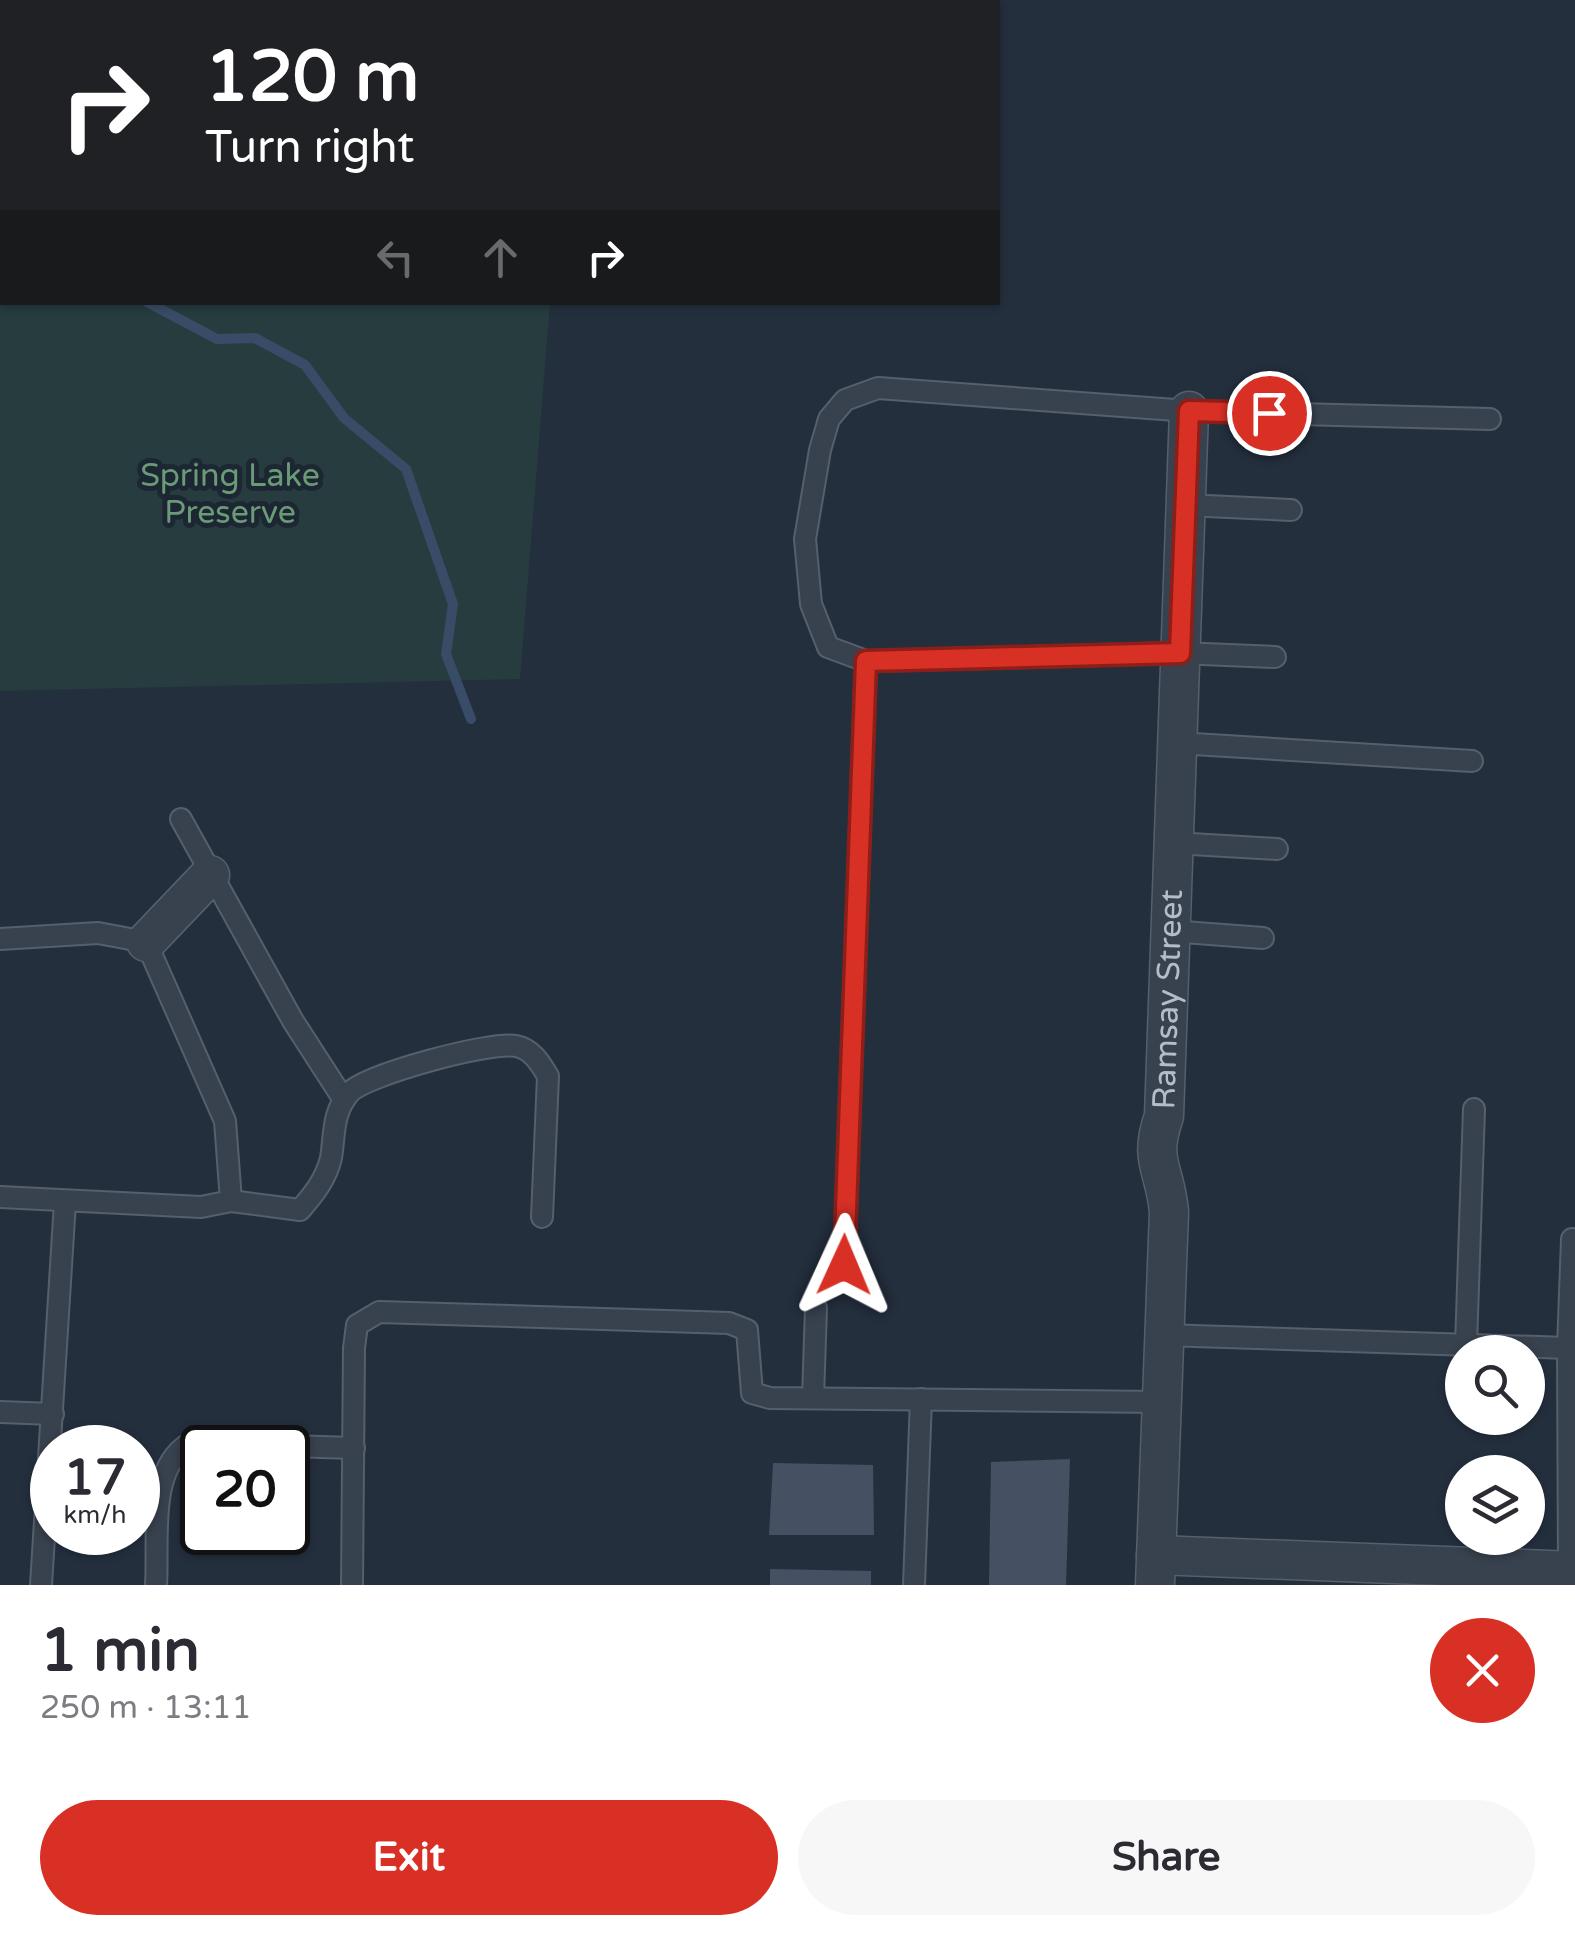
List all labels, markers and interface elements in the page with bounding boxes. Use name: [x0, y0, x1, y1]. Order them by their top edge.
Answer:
text: 120 m: [205, 36, 419, 120]
icon: right: [40, 40, 170, 170]
text: Turn right: [205, 121, 414, 175]
icon: left: [368, 230, 423, 285]
icon: ahead: [473, 230, 528, 285]
icon: right: [578, 230, 633, 285]
pin: [1227, 371, 1312, 456]
icon: arrive: [1242, 386, 1297, 441]
park label: Spring Lake Preserve: [140, 457, 320, 532]
street label: Ramsay Street: [1145, 889, 1191, 1110]
position arrow: [792, 1213, 896, 1317]
map controls: [1445, 1335, 1545, 1555]
button: search: [1445, 1335, 1545, 1435]
speed limit sign: 20: [180, 1425, 310, 1555]
text: 17: [64, 1448, 126, 1508]
button: layers: [1445, 1455, 1545, 1555]
text: km/h: [64, 1500, 126, 1530]
text: 1 min: [40, 1615, 200, 1687]
button: close: [1430, 1618, 1535, 1723]
text: 250 m · 13:11: [40, 1689, 252, 1727]
button: Exit: [40, 1800, 778, 1915]
button: Share: [798, 1800, 1535, 1915]

